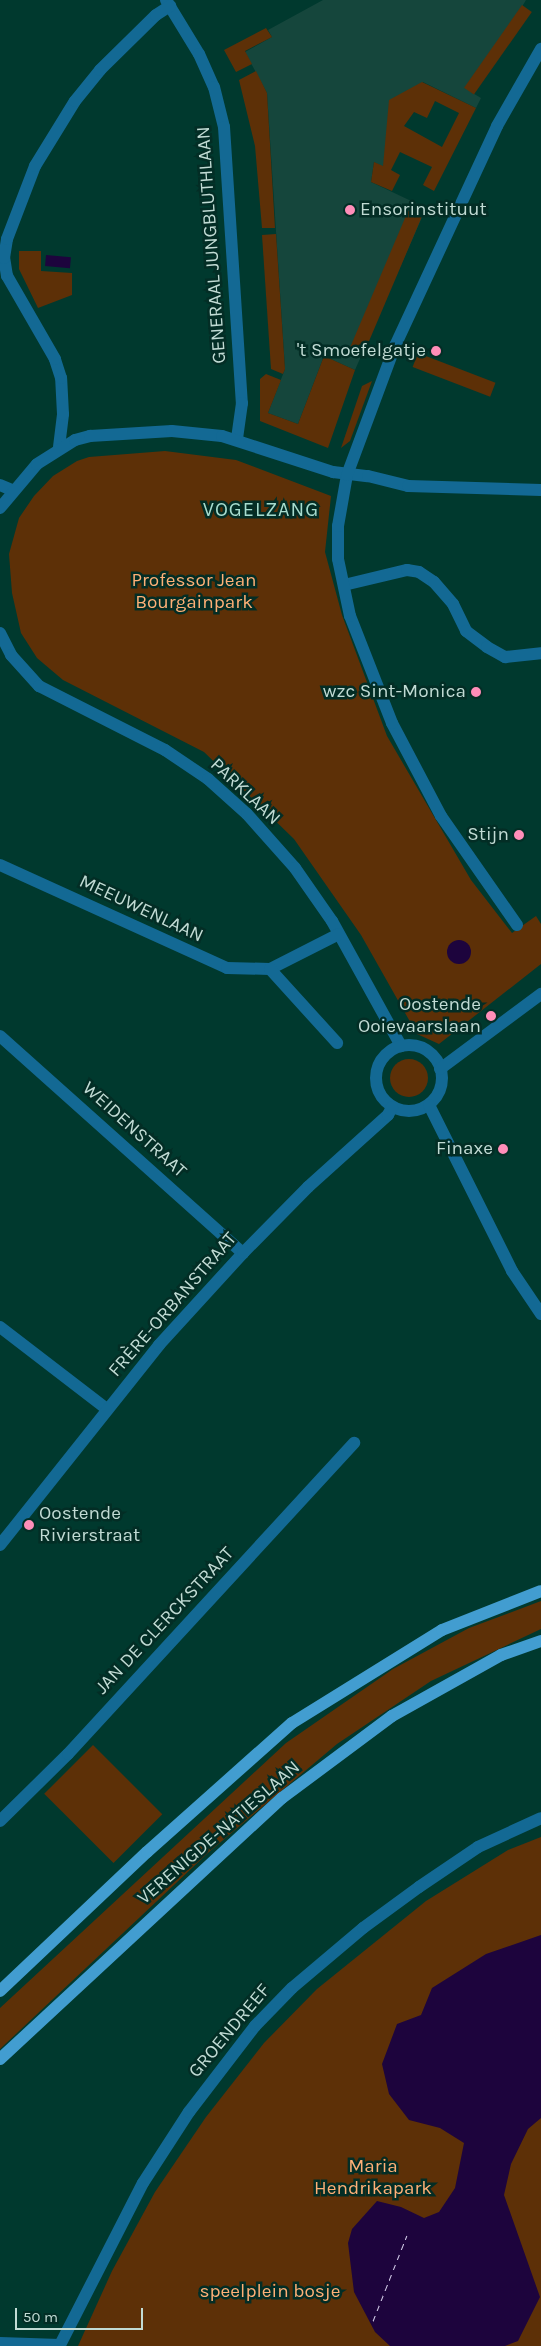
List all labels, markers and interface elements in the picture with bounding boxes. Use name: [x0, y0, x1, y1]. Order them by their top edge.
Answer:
street label: GENERAAL JUNGBLUTHLAAN: [192, 126, 232, 364]
place label: Ensorinstituut: [360, 199, 487, 221]
marker: Ensorinstituut: [344, 204, 356, 216]
place label: 't Smoefelgatje: [297, 340, 426, 362]
marker: 't Smoefelgatje: [430, 345, 442, 357]
district label: VOGELZANG: [202, 497, 320, 521]
park label: Professor Jean Bourgainpark: [131, 570, 257, 614]
place label: wzc Sint-Monica: [323, 681, 466, 703]
marker: wzc Sint-Monica: [470, 686, 482, 698]
street label: PARKLAAN: [205, 754, 285, 830]
place label: Stijn: [467, 824, 509, 846]
marker: Stijn: [513, 829, 525, 841]
street label: MEEUWENLAAN: [75, 870, 207, 948]
place label: Oostende Ooievaarslaan: [358, 994, 481, 1038]
marker: Oostende Ooievaarslaan: [485, 1010, 497, 1022]
street label: WEIDENSTRAAT: [77, 1077, 191, 1183]
place label: Finaxe: [436, 1138, 493, 1160]
marker: Finaxe: [497, 1143, 509, 1155]
street label: FRÈRE-ORBANSTRAAT: [104, 1228, 242, 1382]
place label: Oostende Rivierstraat: [39, 1503, 140, 1547]
marker: Oostende Rivierstraat: [23, 1519, 35, 1531]
street label: JAN DE CLERCKSTRAAT: [91, 1543, 239, 1699]
street label: VERENIGDE-NATIESLAAN: [133, 1756, 305, 1910]
street label: GROENDREEF: [184, 1980, 276, 2082]
park label: Maria Hendrikapark: [314, 2156, 432, 2200]
park label: speelplein bosje: [199, 2281, 341, 2303]
scale bar: [18, 2298, 145, 2330]
text: 50 m: [23, 2308, 58, 2326]

